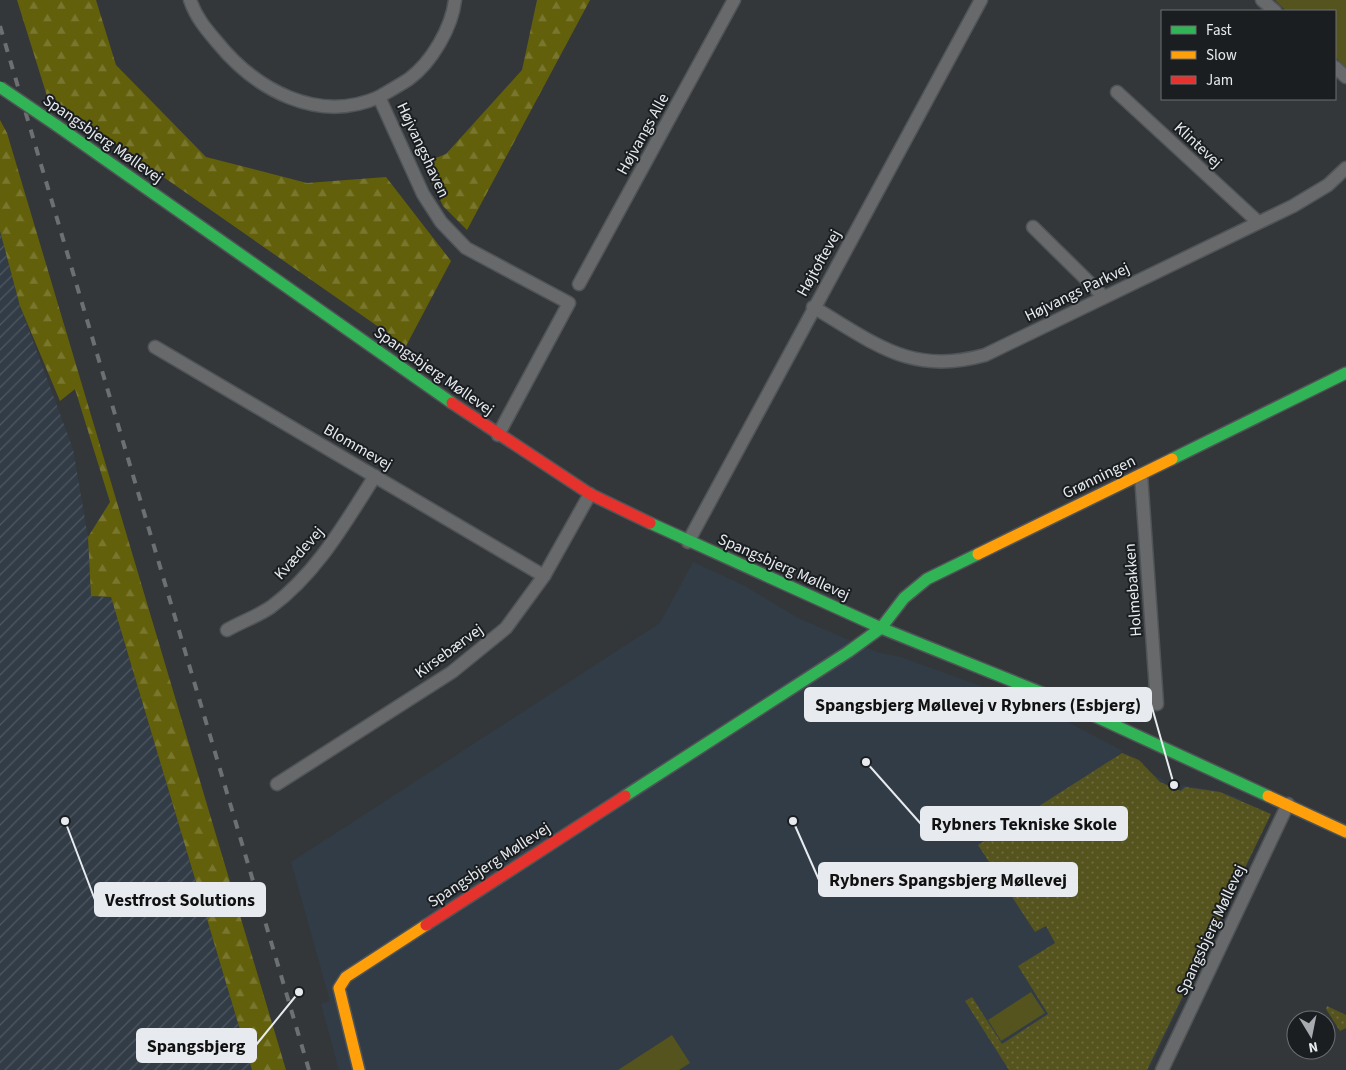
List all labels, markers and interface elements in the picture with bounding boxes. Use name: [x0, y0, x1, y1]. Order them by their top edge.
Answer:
legend: [1161, 10, 1336, 100]
text: Fast: [1206, 20, 1232, 41]
text: Slow: [1206, 45, 1237, 66]
text: Jam: [1206, 70, 1233, 91]
street label: Spangsbjerg Møllevej: [39, 89, 167, 189]
street label: Højvangs Alle: [612, 89, 674, 179]
street label: Højvangshaven: [391, 99, 455, 201]
street label: Klintevej: [1169, 117, 1227, 173]
street label: Højtoftevej: [792, 226, 846, 300]
street label: Højvangs Parkvej: [1021, 257, 1133, 327]
street label: Spangsbjerg Møllevej: [370, 321, 498, 421]
street label: Blommevej: [320, 418, 396, 476]
street label: Grønningen: [1059, 450, 1139, 504]
street label: Kvædevej: [269, 522, 329, 584]
street label: Spangsbjerg Møllevej: [715, 528, 853, 606]
street label: Holmebakken: [1119, 543, 1147, 637]
street label: Kirsebærvej: [410, 619, 488, 683]
callout: Spangsbjerg Møllevej v Rybners (Esbjerg): [805, 688, 1151, 721]
text: Spangsbjerg Møllevej v Rybners (Esbjerg): [815, 693, 1141, 718]
callout: Rybners Tekniske Skole: [921, 807, 1127, 840]
text: Rybners Tekniske Skole: [931, 812, 1117, 837]
street label: Spangsbjerg Møllevej: [423, 817, 555, 913]
street label: Spangsbjerg Møllevej: [1171, 861, 1251, 999]
callout: Rybners Spangsbjerg Møllevej: [819, 863, 1077, 896]
text: Rybners Spangsbjerg Møllevej: [829, 868, 1067, 893]
callout: Vestfrost Solutions: [95, 883, 265, 916]
text: Vestfrost Solutions: [104, 888, 255, 913]
north arrow: [1286, 1010, 1336, 1060]
callout: Spangsbjerg: [137, 1029, 256, 1062]
text: Spangsbjerg: [147, 1034, 246, 1059]
text: N: [1307, 1036, 1319, 1057]

